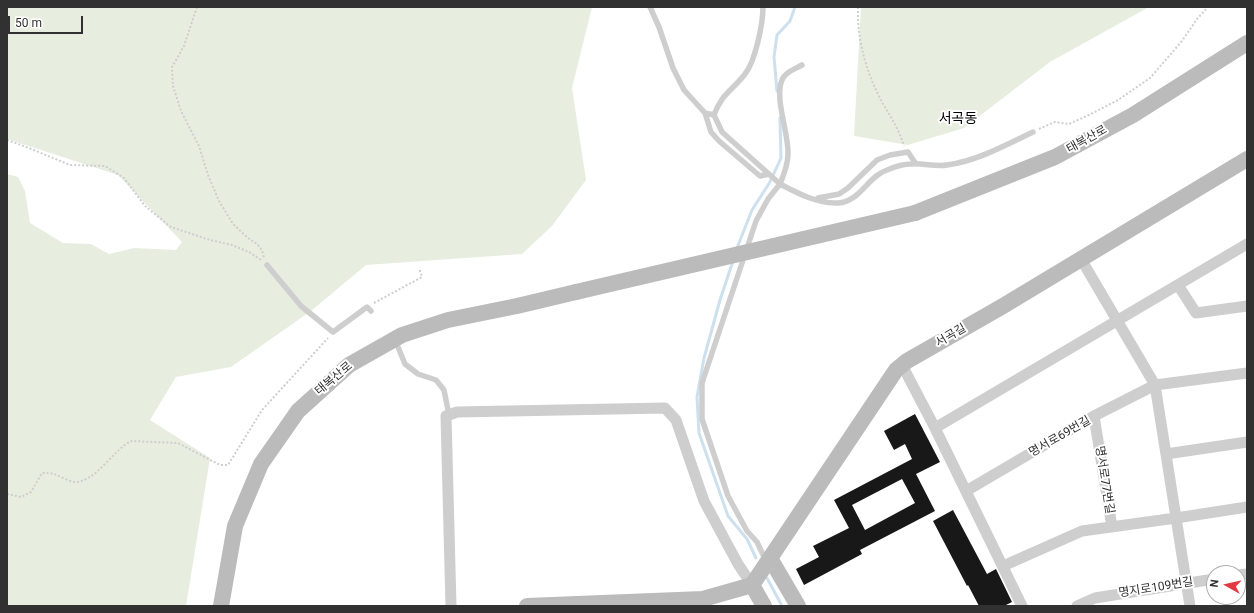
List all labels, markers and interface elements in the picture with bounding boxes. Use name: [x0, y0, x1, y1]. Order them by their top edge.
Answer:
scale bar: [10, 8, 85, 34]
text: 50 m: [15, 16, 42, 30]
district label: 서곡동: [939, 111, 977, 127]
street label: 태복산로: [1064, 123, 1110, 157]
street label: 서곡길: [933, 321, 969, 351]
street label: 태복산로: [312, 359, 356, 399]
street label: 명서로69번길: [1027, 414, 1093, 460]
street label: 명서로77번길: [1092, 445, 1116, 515]
north arrow: [1206, 565, 1246, 605]
street label: 명지로109번길: [1118, 575, 1194, 601]
text: N: [1208, 579, 1222, 588]

